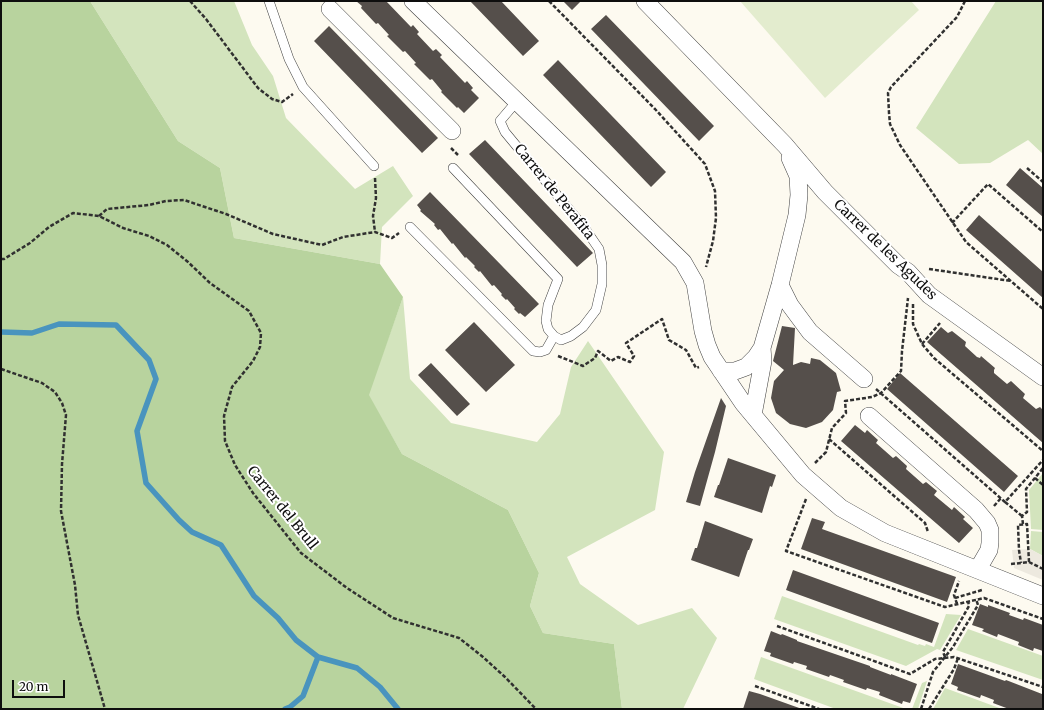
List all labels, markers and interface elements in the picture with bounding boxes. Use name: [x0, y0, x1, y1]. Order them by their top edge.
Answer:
street label: Carrer de Perafita: [510, 141, 598, 243]
street label: Carrer de les Agudes: [830, 196, 940, 304]
street label: Carrer del Brull: [243, 463, 321, 553]
scale bar: [14, 672, 67, 698]
text: 20 m: [19, 679, 48, 694]

